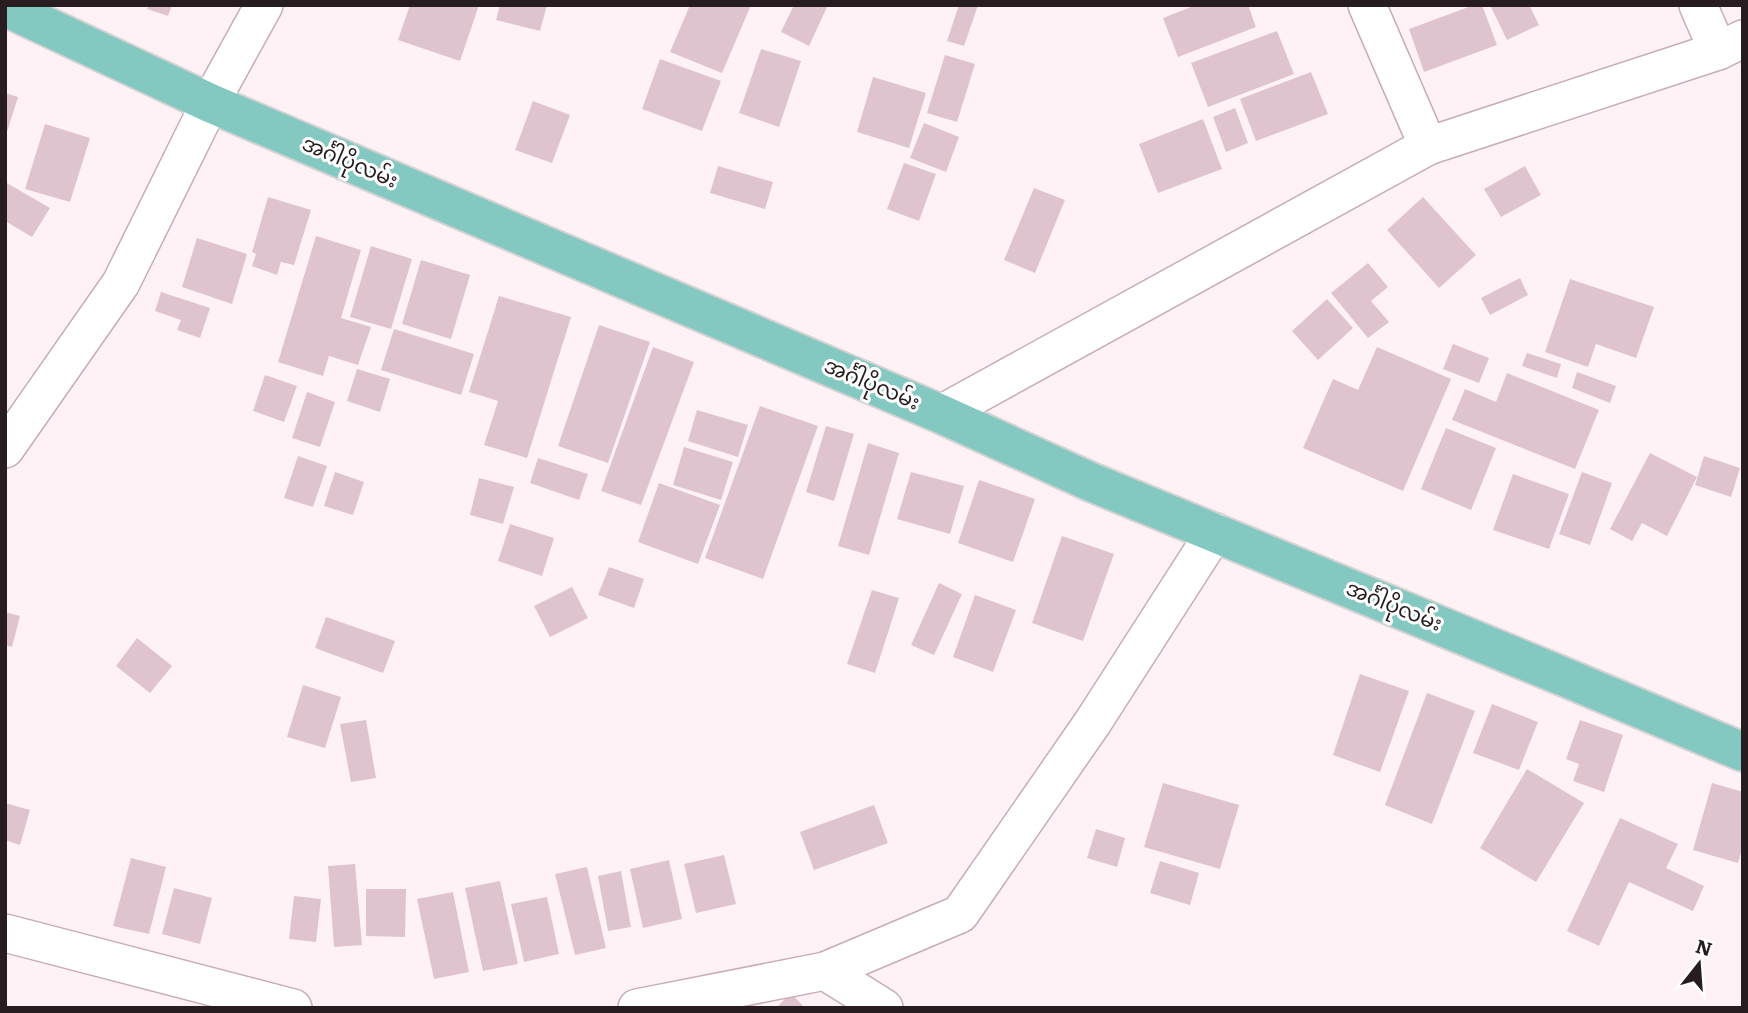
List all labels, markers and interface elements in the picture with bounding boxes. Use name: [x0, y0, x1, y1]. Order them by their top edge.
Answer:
street label: အင်္ဂါပိုလမ်း: [297, 126, 404, 197]
street label: အင်္ဂါပိုလမ်း: [819, 348, 926, 419]
street label: အင်္ဂါပိုလမ်း: [1341, 570, 1448, 641]
north arrow: [1664, 929, 1734, 999]
text: N: [1693, 931, 1716, 963]

